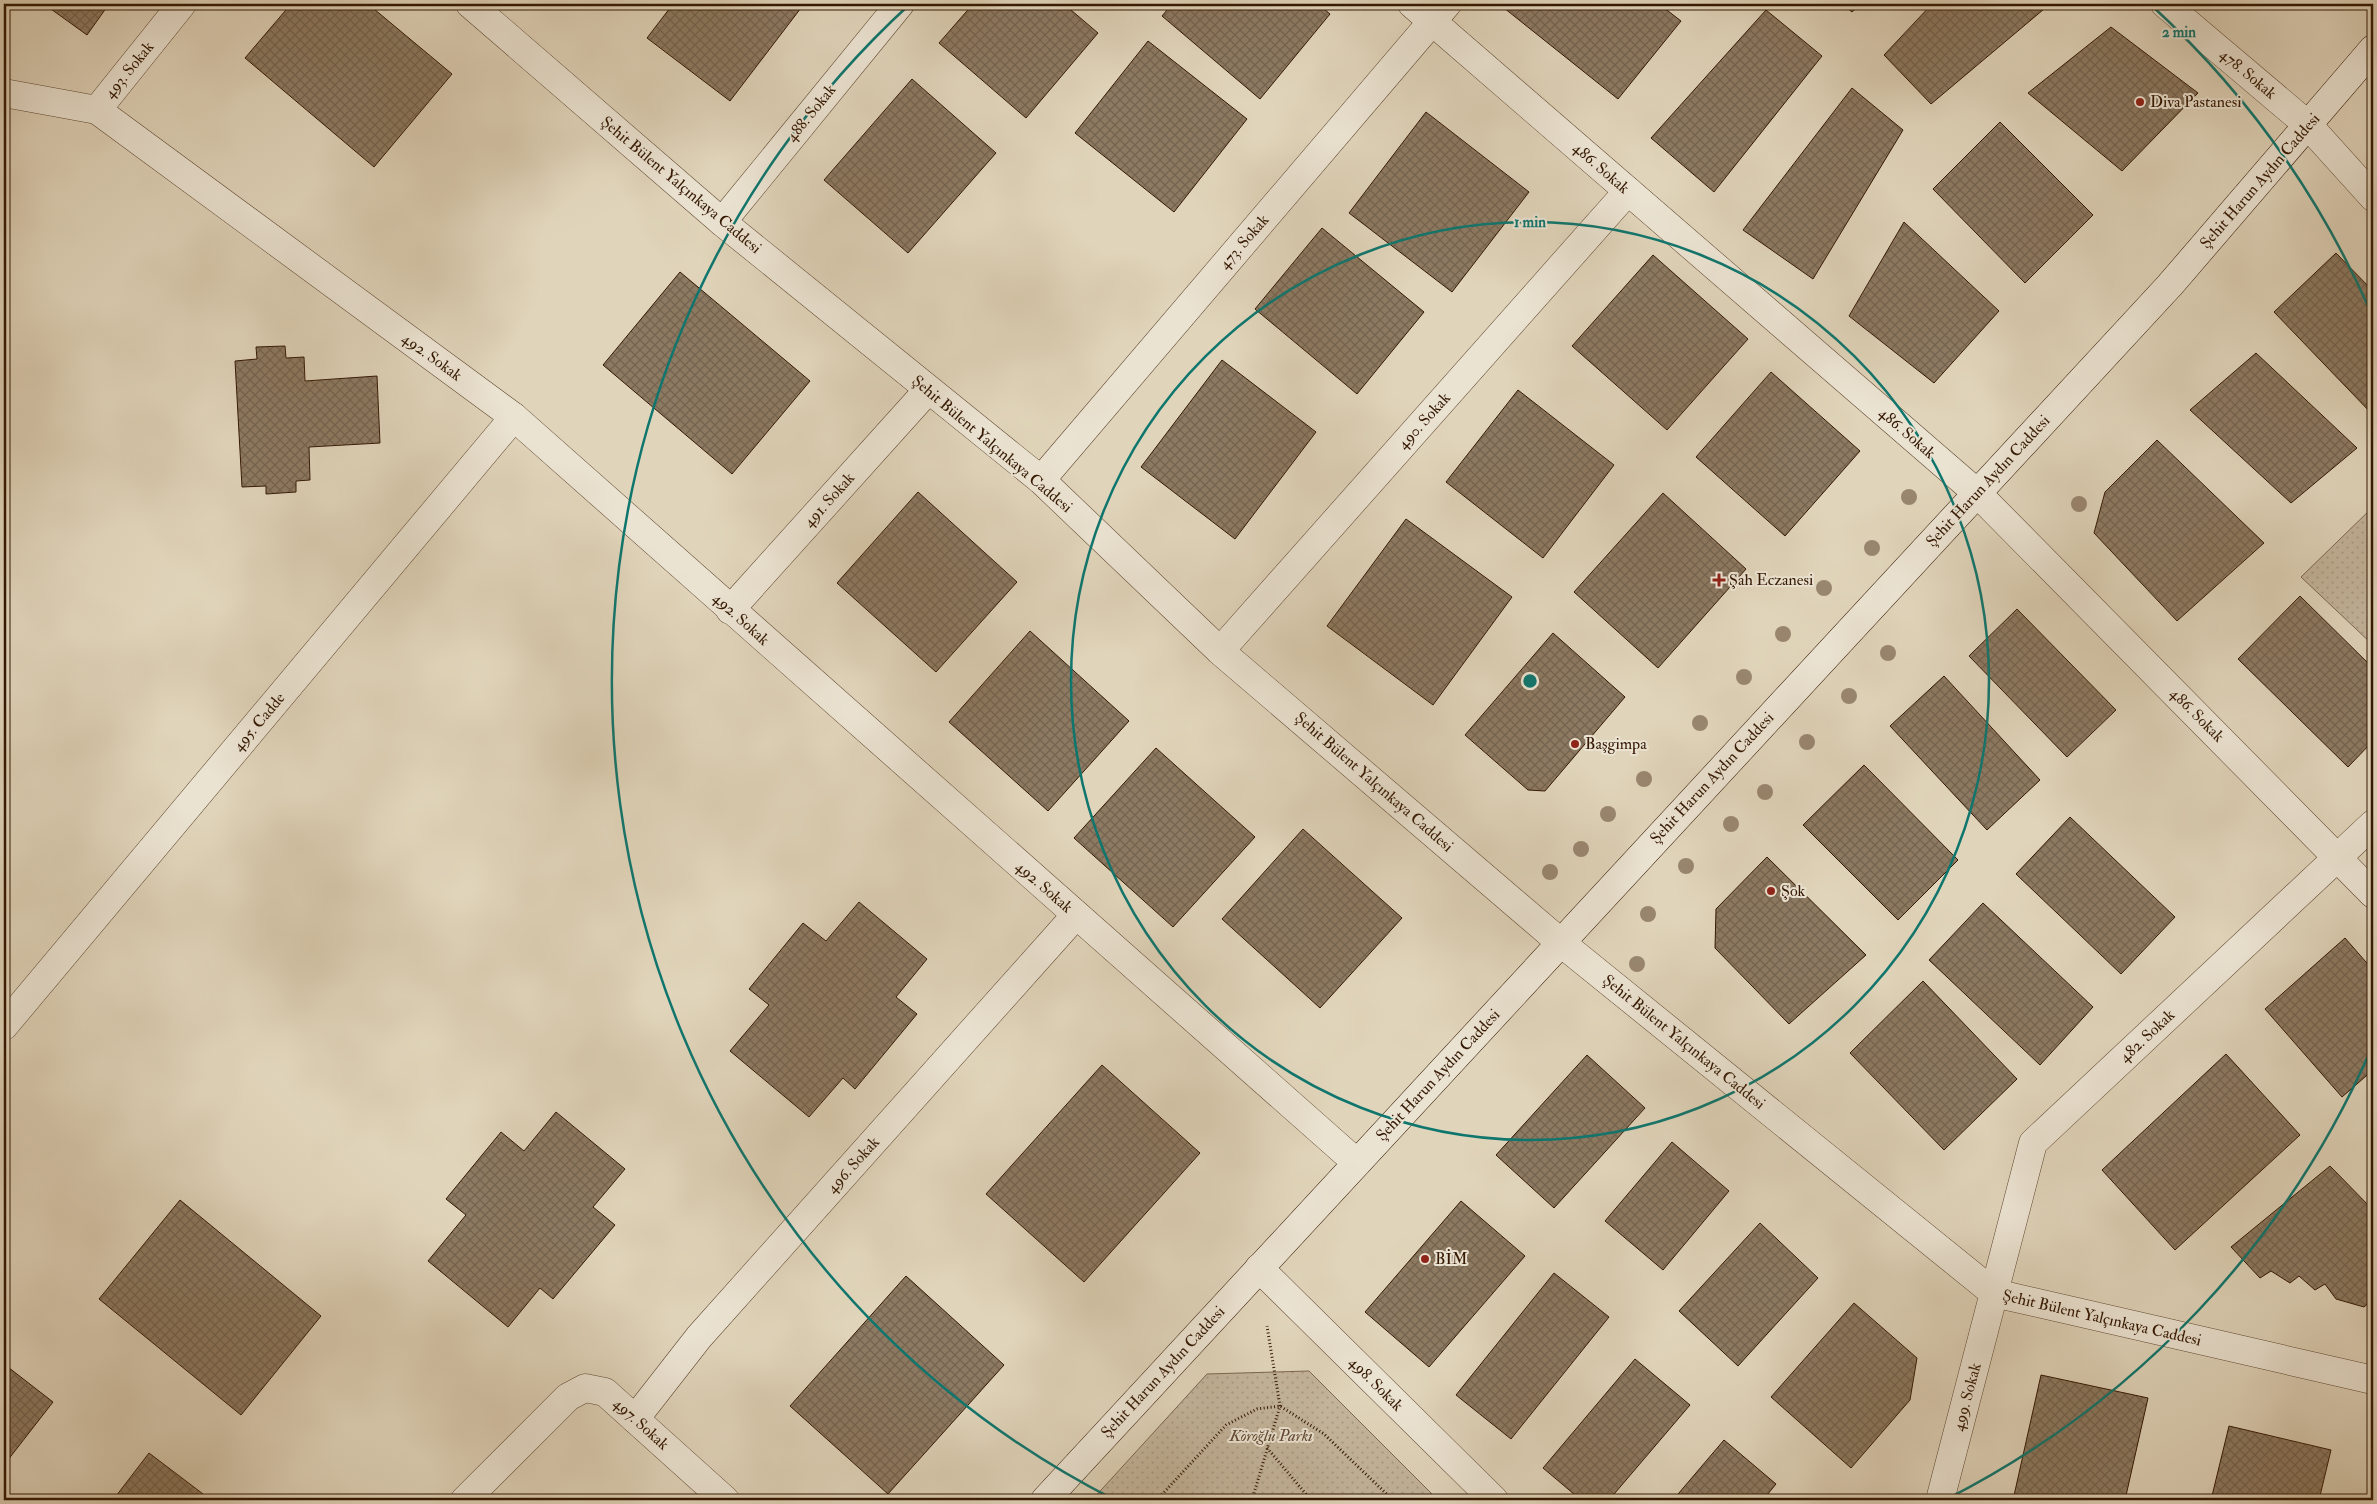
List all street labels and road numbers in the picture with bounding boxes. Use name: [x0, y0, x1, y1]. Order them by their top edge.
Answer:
street label: 493. Sokak: [100, 37, 158, 103]
street label: 478. Sokak: [2216, 45, 2281, 104]
street label: 488. Sokak: [782, 80, 841, 146]
street label: Şehit Harun Aydın Caddesi: [2196, 109, 2324, 253]
street label: Şehit Bülent Yalçınkaya Caddesi: [597, 112, 765, 258]
street label: 486. Sokak: [1568, 138, 1634, 198]
street label: 473. Sokak: [1215, 210, 1274, 274]
street label: 492. Sokak: [398, 328, 466, 386]
street label: Şehit Bülent Yalçınkaya Caddesi: [908, 371, 1076, 517]
street label: 490. Sokak: [1393, 388, 1455, 454]
street label: 486. Sokak: [1874, 403, 1940, 463]
street label: Şehit Harun Aydın Caddesi: [1922, 411, 2054, 551]
street label: 491. Sokak: [799, 468, 859, 532]
street label: 492. Sokak: [708, 588, 774, 650]
street label: 486. Sokak: [2166, 684, 2229, 747]
street label: 495. Cadde: [229, 688, 290, 756]
street label: Şehit Bülent Yalçınkaya Caddesi: [1291, 708, 1457, 856]
street label: Şehit Harun Aydın Caddesi: [1646, 708, 1778, 848]
street label: 492. Sokak: [1011, 857, 1077, 918]
street label: Şehit Bülent Yalçınkaya Caddesi: [1599, 970, 1769, 1114]
street label: Şehit Harun Aydın Caddesi: [1372, 1005, 1504, 1145]
street label: 482. Sokak: [2115, 1005, 2179, 1067]
street label: 496. Sokak: [822, 1132, 884, 1198]
street label: Şehit Bülent Yalçınkaya Caddesi: [2001, 1285, 2203, 1351]
street label: Şehit Harun Aydın Caddesi: [1097, 1302, 1229, 1442]
street label: 498. Sokak: [1344, 1352, 1408, 1416]
street label: 499. Sokak: [1948, 1360, 1986, 1433]
street label: 497. Sokak: [609, 1394, 673, 1455]

